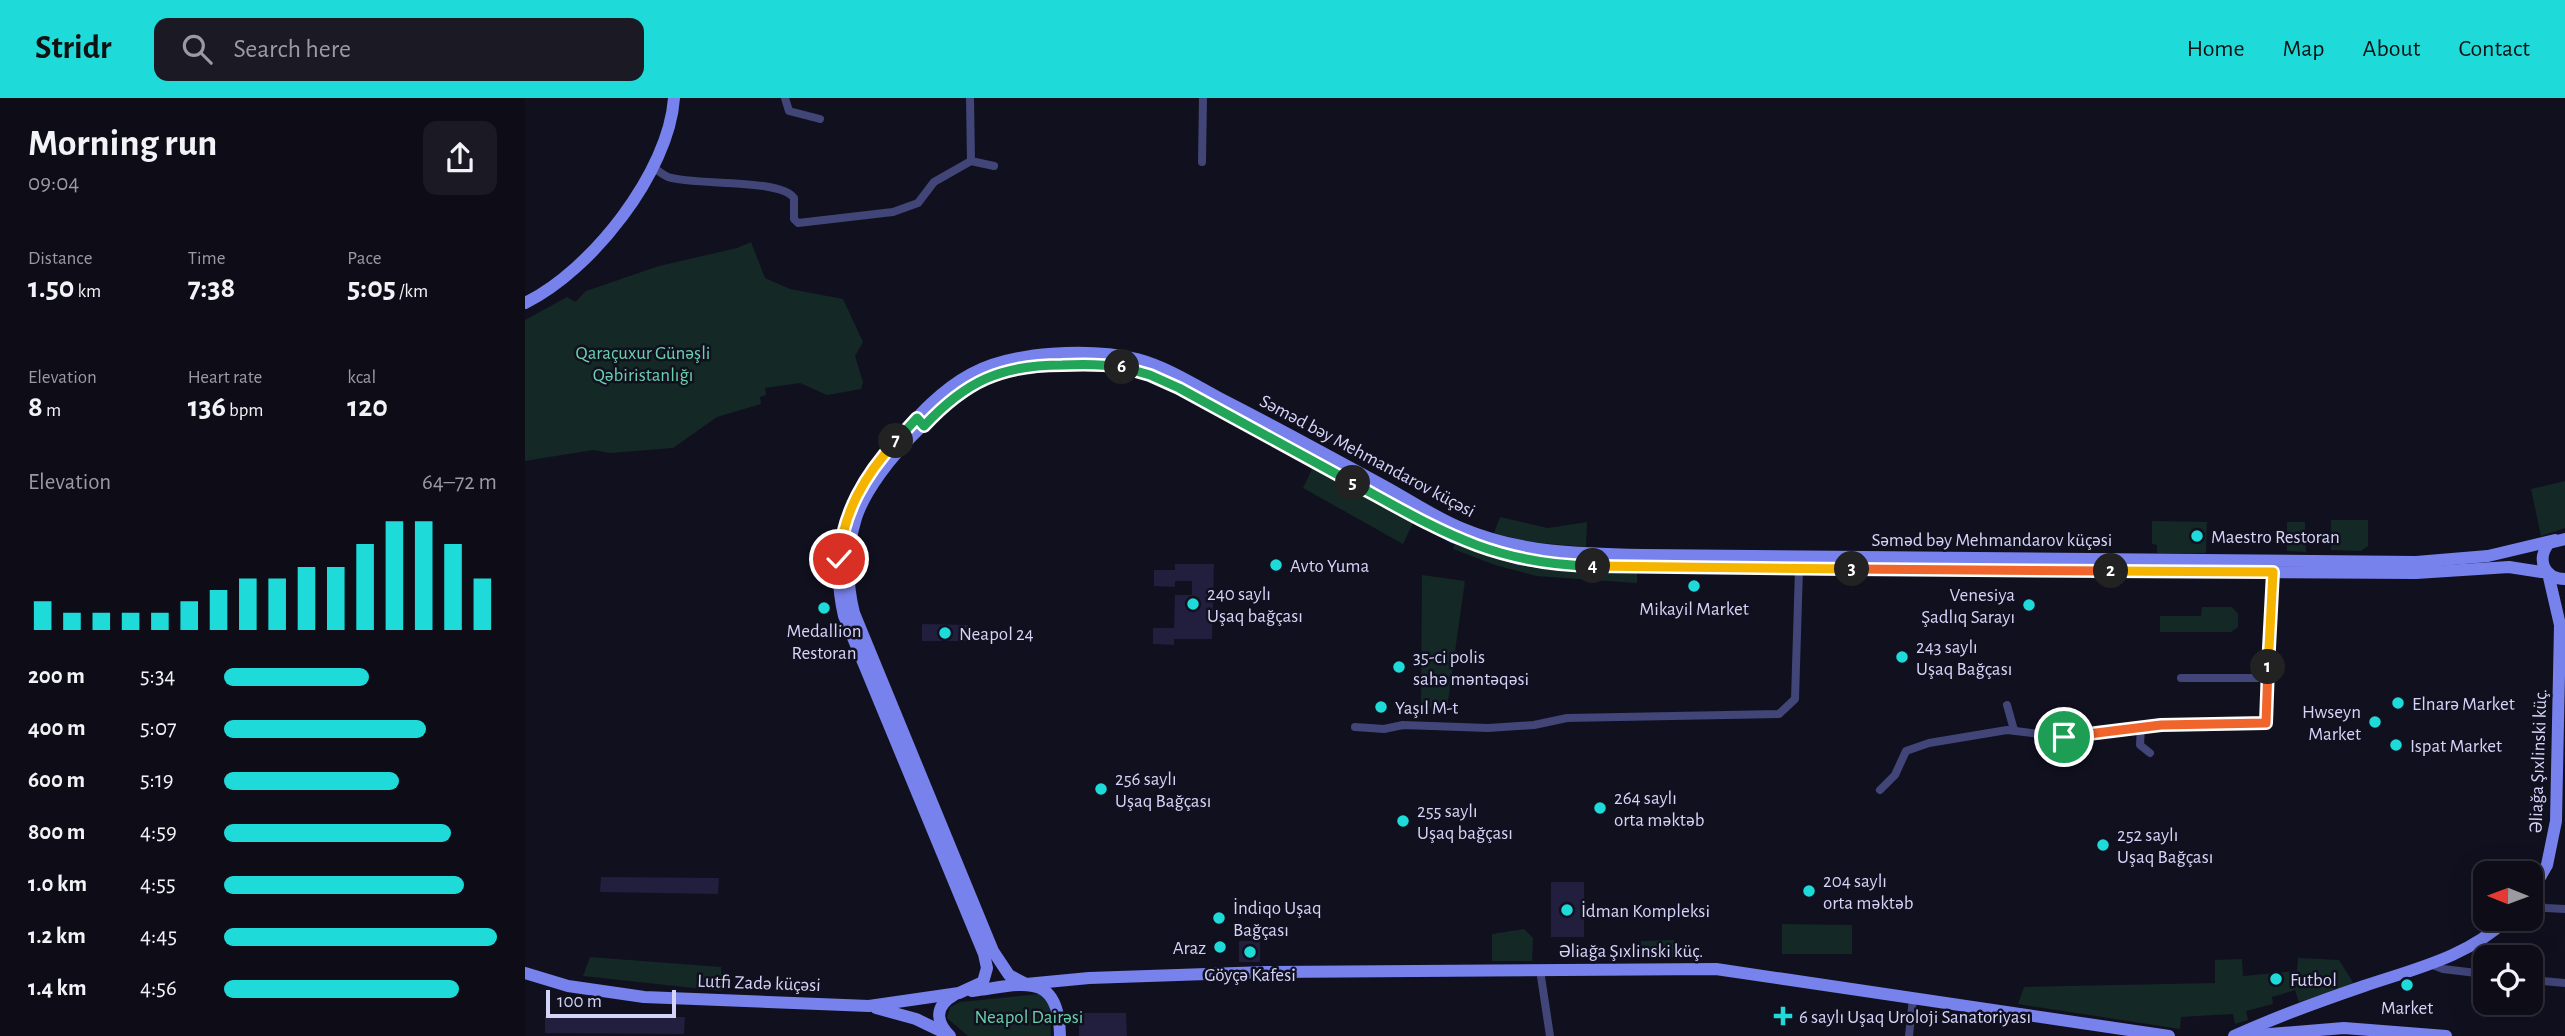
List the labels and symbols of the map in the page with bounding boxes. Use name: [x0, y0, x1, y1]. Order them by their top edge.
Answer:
park label: Qaraçuxur Günəşli Qəbiristanlığı: [576, 344, 710, 385]
pin: 6: [1105, 350, 1139, 384]
street label: Səməd bəy Mehmandarov küçəsi: [1256, 391, 1478, 521]
pin: 7: [879, 424, 913, 458]
pin: 5: [1335, 466, 1371, 500]
marker: Maestro Restoran: [2189, 528, 2205, 544]
place label: Maestro Restoran: [2211, 528, 2340, 547]
pin: [809, 529, 869, 589]
street label: Səməd bəy Mehmandarov küçəsi: [1872, 531, 2112, 550]
pin: 4: [1575, 548, 1611, 584]
pin: 3: [1835, 552, 1869, 587]
pin: 2: [2093, 554, 2129, 588]
marker: Avto Yuma: [1268, 557, 1284, 573]
place label: Avto Yuma: [1290, 557, 1369, 576]
marker: Mikayil Market: [1686, 578, 1702, 594]
place label: 240 saylı Uşaq bağçası: [1207, 585, 1303, 626]
place label: Venesiya Şadlıq Sarayı: [1921, 586, 2015, 627]
marker: 240 saylı Uşaq bağçası: [1185, 596, 1201, 612]
marker: Venesiya Şadlıq Sarayı: [2021, 597, 2037, 613]
marker: Medallion Restoran: [816, 600, 832, 616]
place label: Mikayil Market: [1639, 600, 1749, 619]
place label: Medallion Restoran: [787, 622, 861, 663]
marker: Neapol 24: [937, 625, 953, 641]
place label: Neapol 24: [959, 625, 1034, 644]
place label: 243 saylı Uşaq Bağçası: [1916, 638, 2012, 679]
place label: 35-ci polis sahə məntəqəsi: [1413, 648, 1529, 689]
marker: 243 saylı Uşaq Bağçası: [1894, 649, 1910, 665]
pin: 1: [2251, 650, 2285, 684]
marker: 35-ci polis sahə məntəqəsi: [1391, 659, 1407, 675]
street label: Əliağa Şıxlinski küç.: [2526, 688, 2551, 834]
marker: Elnarə Market: [2390, 695, 2406, 711]
place label: Elnarə Market: [2412, 695, 2515, 714]
marker: Yaşıl M-t: [1373, 699, 1389, 715]
place label: Yaşıl M-t: [1395, 699, 1458, 718]
place label: Hwseyn Market: [2302, 703, 2361, 744]
pin: [2034, 707, 2094, 767]
marker: Hwseyn Market: [2367, 714, 2383, 730]
marker: Ispat Market: [2388, 737, 2404, 753]
place label: Ispat Market: [2410, 737, 2502, 756]
place label: 256 saylı Uşaq Bağçası: [1115, 770, 1211, 811]
marker: 256 saylı Uşaq Bağçası: [1093, 781, 1109, 797]
place label: 264 saylı orta məktəb: [1614, 789, 1704, 830]
marker: 264 saylı orta məktəb: [1592, 800, 1608, 816]
place label: 255 saylı Uşaq bağçası: [1417, 802, 1513, 843]
marker: 255 saylı Uşaq bağçası: [1395, 813, 1411, 829]
place label: 252 saylı Uşaq Bağçası: [2117, 826, 2213, 867]
marker: 252 saylı Uşaq Bağçası: [2095, 837, 2111, 853]
north arrow: [2473, 861, 2543, 931]
place label: 204 saylı orta məktəb: [1823, 872, 1913, 913]
marker: 204 saylı orta məktəb: [1801, 883, 1817, 899]
place label: İndiqo Uşaq Bağçası: [1233, 898, 1322, 940]
place label: İdman Kompleksi: [1581, 901, 1710, 921]
marker: İdman Kompleksi: [1559, 902, 1575, 918]
marker: İndiqo Uşaq Bağçası: [1211, 910, 1227, 926]
place label: Araz: [1173, 939, 1206, 958]
marker: Araz: [1212, 939, 1228, 955]
street label: Əliağa Şıxlinski küç.: [1559, 942, 1703, 961]
marker: Göyçə Kafesi: [1242, 944, 1258, 960]
place label: Göyçə Kafesi: [1204, 966, 1296, 985]
marker: Futbol: [2268, 971, 2284, 987]
place label: Futbol: [2290, 971, 2337, 990]
street label: Lutfi Zadə küçəsi: [697, 972, 821, 995]
marker: Market: [2399, 977, 2415, 993]
scale bar: [546, 987, 675, 1019]
place label: Market: [2381, 999, 2433, 1018]
marker: 6 saylı Uşaq Uroloji Sanatoriyası: [1773, 1006, 1793, 1026]
park label: Neapol Dairəsi: [975, 1008, 1083, 1027]
place label: 6 saylı Uşaq Uroloji Sanatoriyası: [1799, 1008, 2031, 1027]

